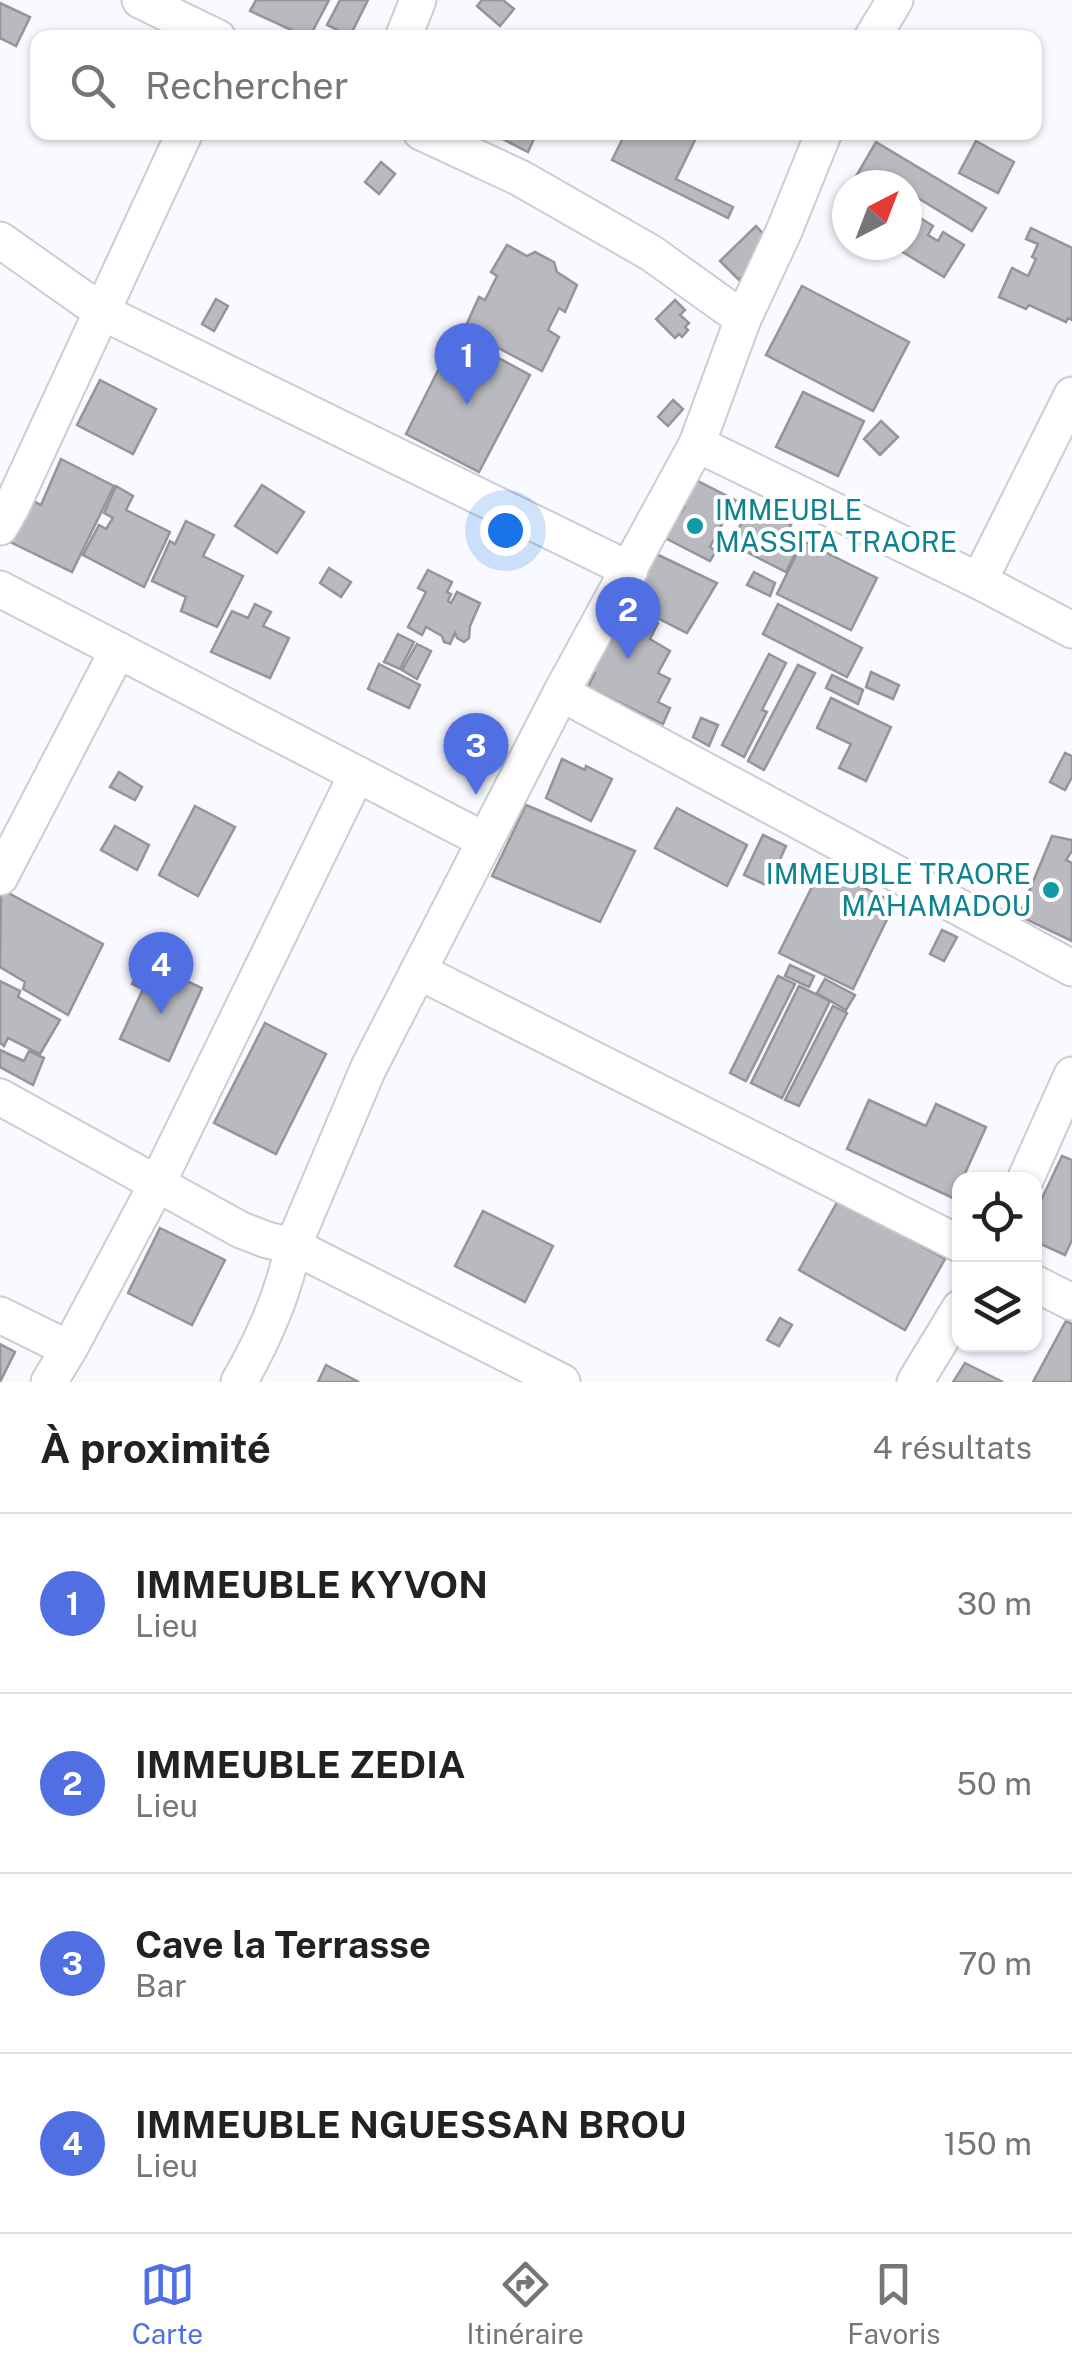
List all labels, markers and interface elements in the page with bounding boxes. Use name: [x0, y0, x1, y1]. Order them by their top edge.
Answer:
search box: [30, 30, 1042, 140]
icon: search: [65, 58, 120, 113]
text: Rechercher: [145, 63, 349, 108]
north arrow: [832, 170, 922, 260]
pin: 1: [434, 322, 500, 405]
place label: IMMEUBLE MASSITA TRAORE: [715, 493, 957, 558]
your location: [480, 505, 531, 556]
marker: IMMEUBLE MASSITA TRAORE: [684, 515, 706, 537]
pin: 2: [596, 576, 660, 659]
pin: 3: [444, 712, 508, 795]
place label: IMMEUBLE TRAORE MAHAMADOU: [766, 857, 1031, 922]
marker: IMMEUBLE TRAORE MAHAMADOU: [1040, 879, 1062, 901]
pin: 4: [128, 932, 194, 1014]
map controls: [952, 1172, 1042, 1352]
button: locate: [952, 1172, 1042, 1262]
button: layers: [952, 1262, 1042, 1352]
text: À proximité: [40, 1423, 271, 1472]
text: 4 résultats: [872, 1429, 1032, 1466]
text: IMMEUBLE KYVON: [135, 1562, 488, 1607]
text: 1: [66, 1585, 79, 1622]
text: 30 m: [957, 1585, 1032, 1622]
text: Lieu: [135, 1607, 198, 1644]
text: IMMEUBLE ZEDIA: [135, 1742, 466, 1787]
text: 2: [62, 1765, 83, 1802]
text: 50 m: [956, 1765, 1032, 1802]
text: Lieu: [135, 1787, 198, 1824]
text: Cave la Terrasse: [135, 1922, 431, 1967]
text: 3: [62, 1945, 83, 1982]
text: 70 m: [958, 1945, 1032, 1982]
text: Bar: [135, 1967, 187, 2004]
text: IMMEUBLE NGUESSAN BROU: [135, 2102, 686, 2147]
text: 4: [62, 2125, 83, 2162]
text: 150 m: [943, 2125, 1032, 2162]
text: Lieu: [135, 2147, 198, 2184]
tab: Carte: [132, 2257, 203, 2350]
tab: Itinéraire: [466, 2257, 584, 2350]
tab: Favoris: [847, 2257, 940, 2350]

